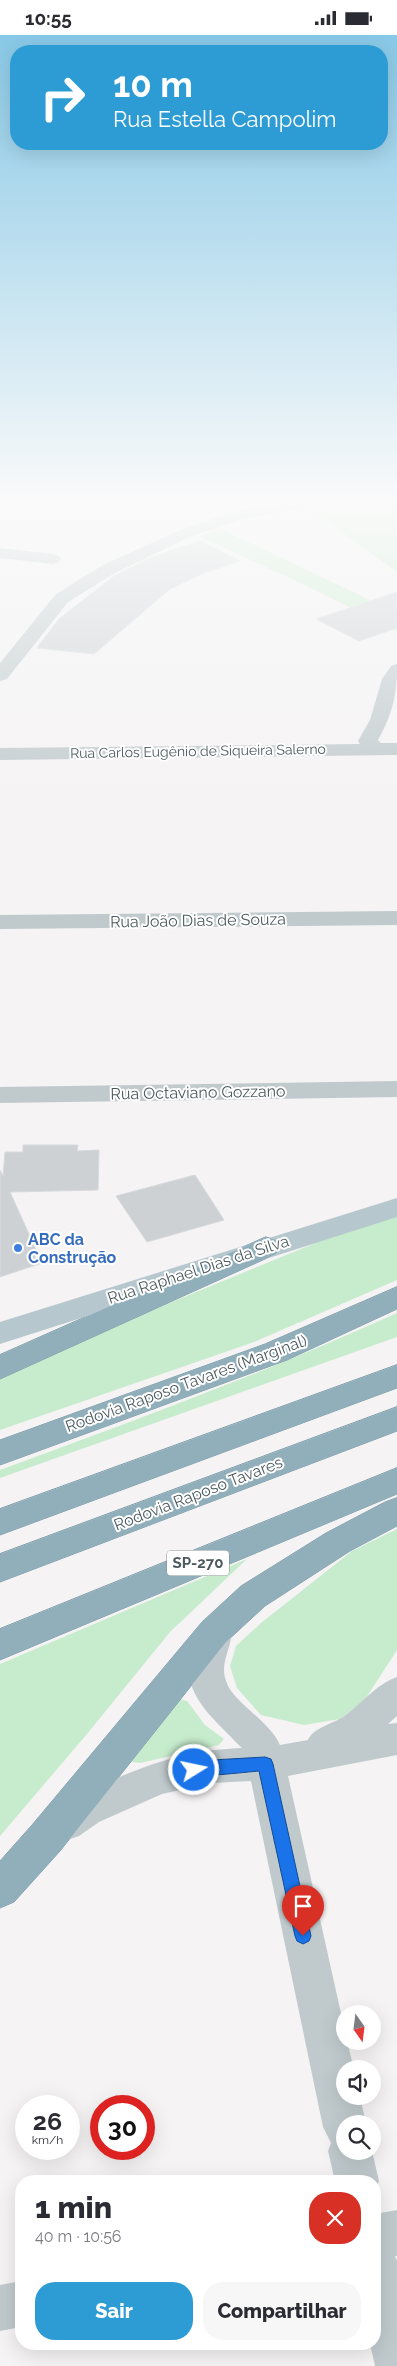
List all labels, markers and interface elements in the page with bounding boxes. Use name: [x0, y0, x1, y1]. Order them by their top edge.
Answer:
text: 10:55: [25, 7, 72, 29]
text: 10 m: [113, 64, 193, 105]
icon: right: [30, 65, 95, 130]
text: Rua Estella Campolim: [113, 106, 336, 132]
street label: Rua Carlos Eugênio de Siqueira Salerno: [70, 741, 326, 761]
street label: Rua João Dias de Souza: [110, 909, 286, 932]
street label: Rua Octaviano Gozzano: [110, 1081, 286, 1104]
place label: ABC da Construção: [28, 1230, 117, 1267]
street label: Rua Raphael Dias da Silva: [105, 1231, 291, 1308]
marker: ABC da Construção: [12, 1242, 24, 1254]
street label: Rodovia Raposo Tavares (Marginal): [63, 1331, 310, 1436]
street label: Rodovia Raposo Tavares: [111, 1452, 285, 1534]
road number: SP-270: [167, 1551, 229, 1575]
position arrow: [167, 1743, 219, 1795]
pin: [282, 1885, 324, 1936]
icon: arrive: [289, 1892, 317, 1920]
north arrow: [336, 2005, 381, 2050]
map controls: [336, 2005, 381, 2160]
button: sound: [336, 2060, 381, 2105]
speed limit sign: 30: [90, 2095, 155, 2160]
text: 26: [33, 2106, 62, 2136]
button: search: [336, 2115, 381, 2160]
text: km/h: [32, 2133, 63, 2147]
text: 1 min: [35, 2190, 112, 2225]
button: close: [309, 2192, 361, 2244]
text: 40 m · 10:56: [35, 2227, 122, 2246]
button: Sair: [35, 2282, 193, 2340]
button: Compartilhar: [203, 2282, 361, 2340]

